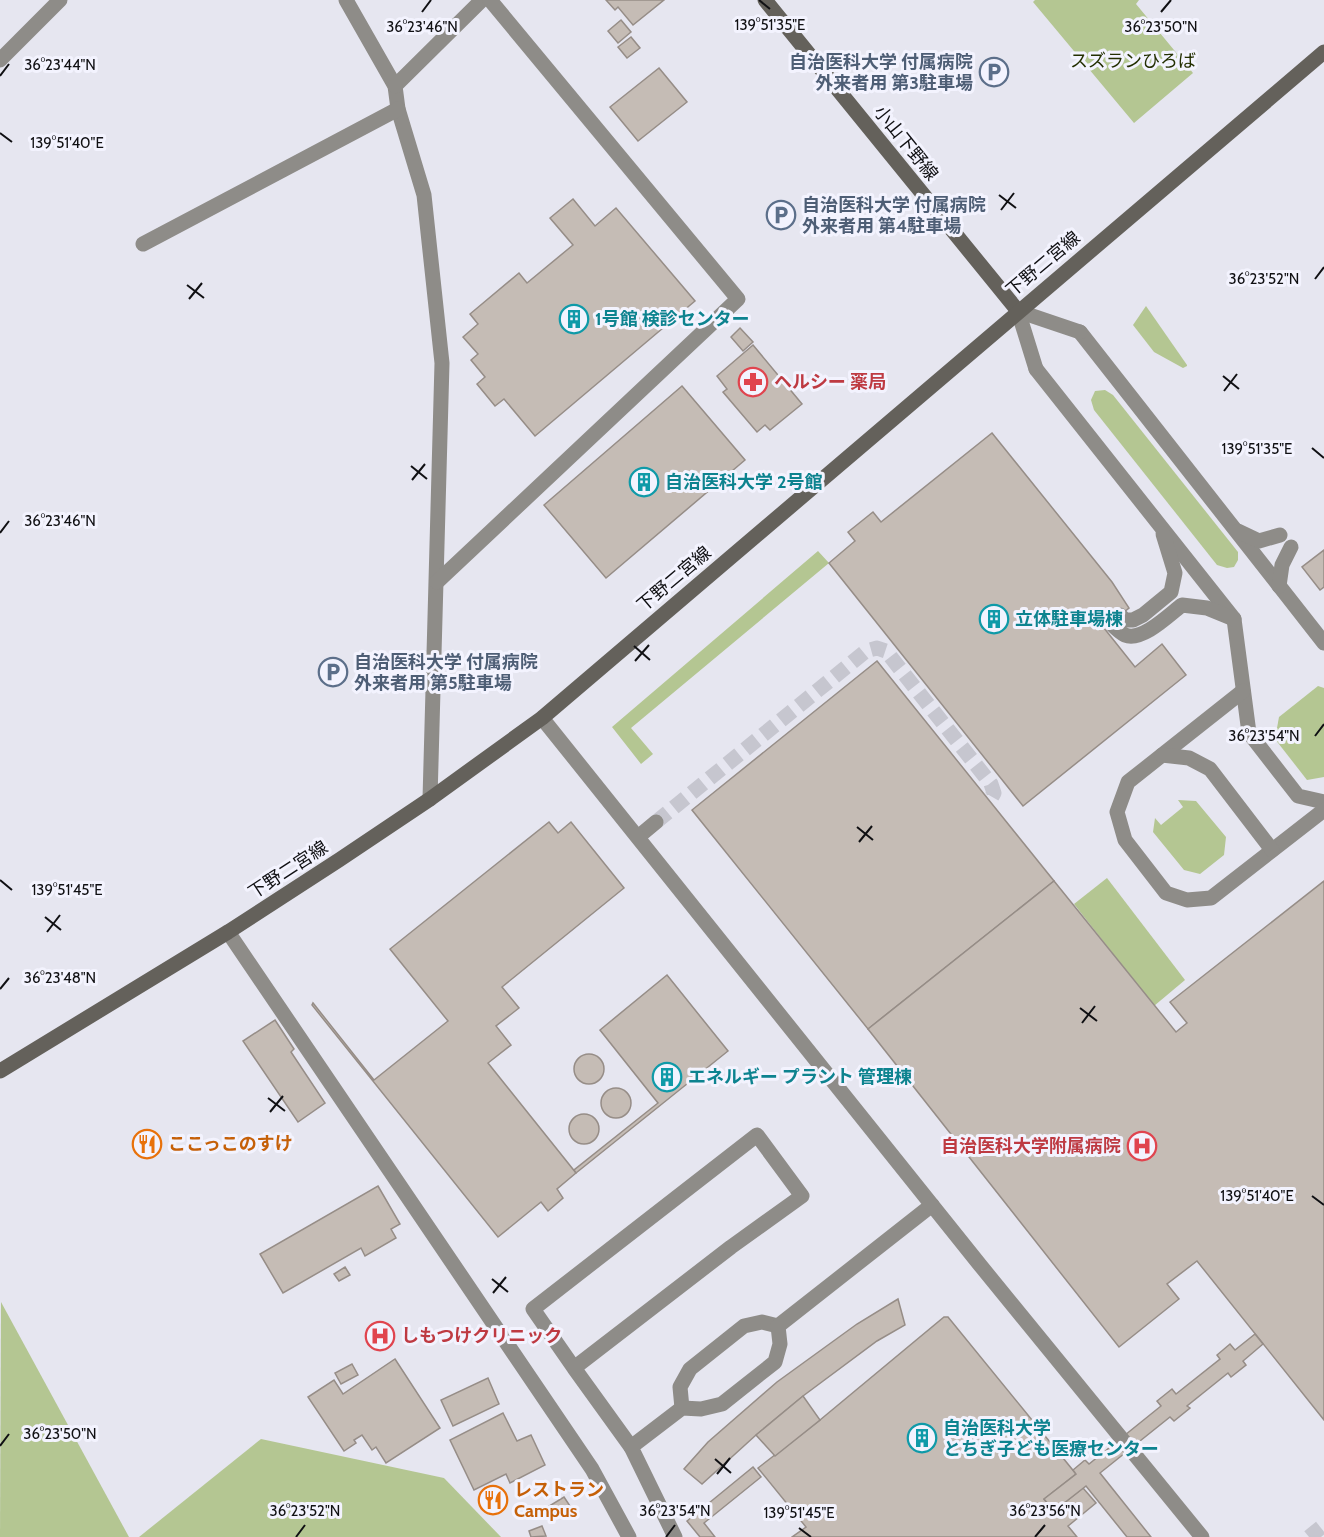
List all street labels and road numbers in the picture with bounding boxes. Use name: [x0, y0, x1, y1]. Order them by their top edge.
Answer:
street label: 小山下野線: [869, 101, 943, 185]
street label: 下野二宮線: [1001, 227, 1085, 301]
street label: 下野二宮線: [632, 542, 716, 616]
street label: 下野二宮線: [244, 836, 332, 904]

